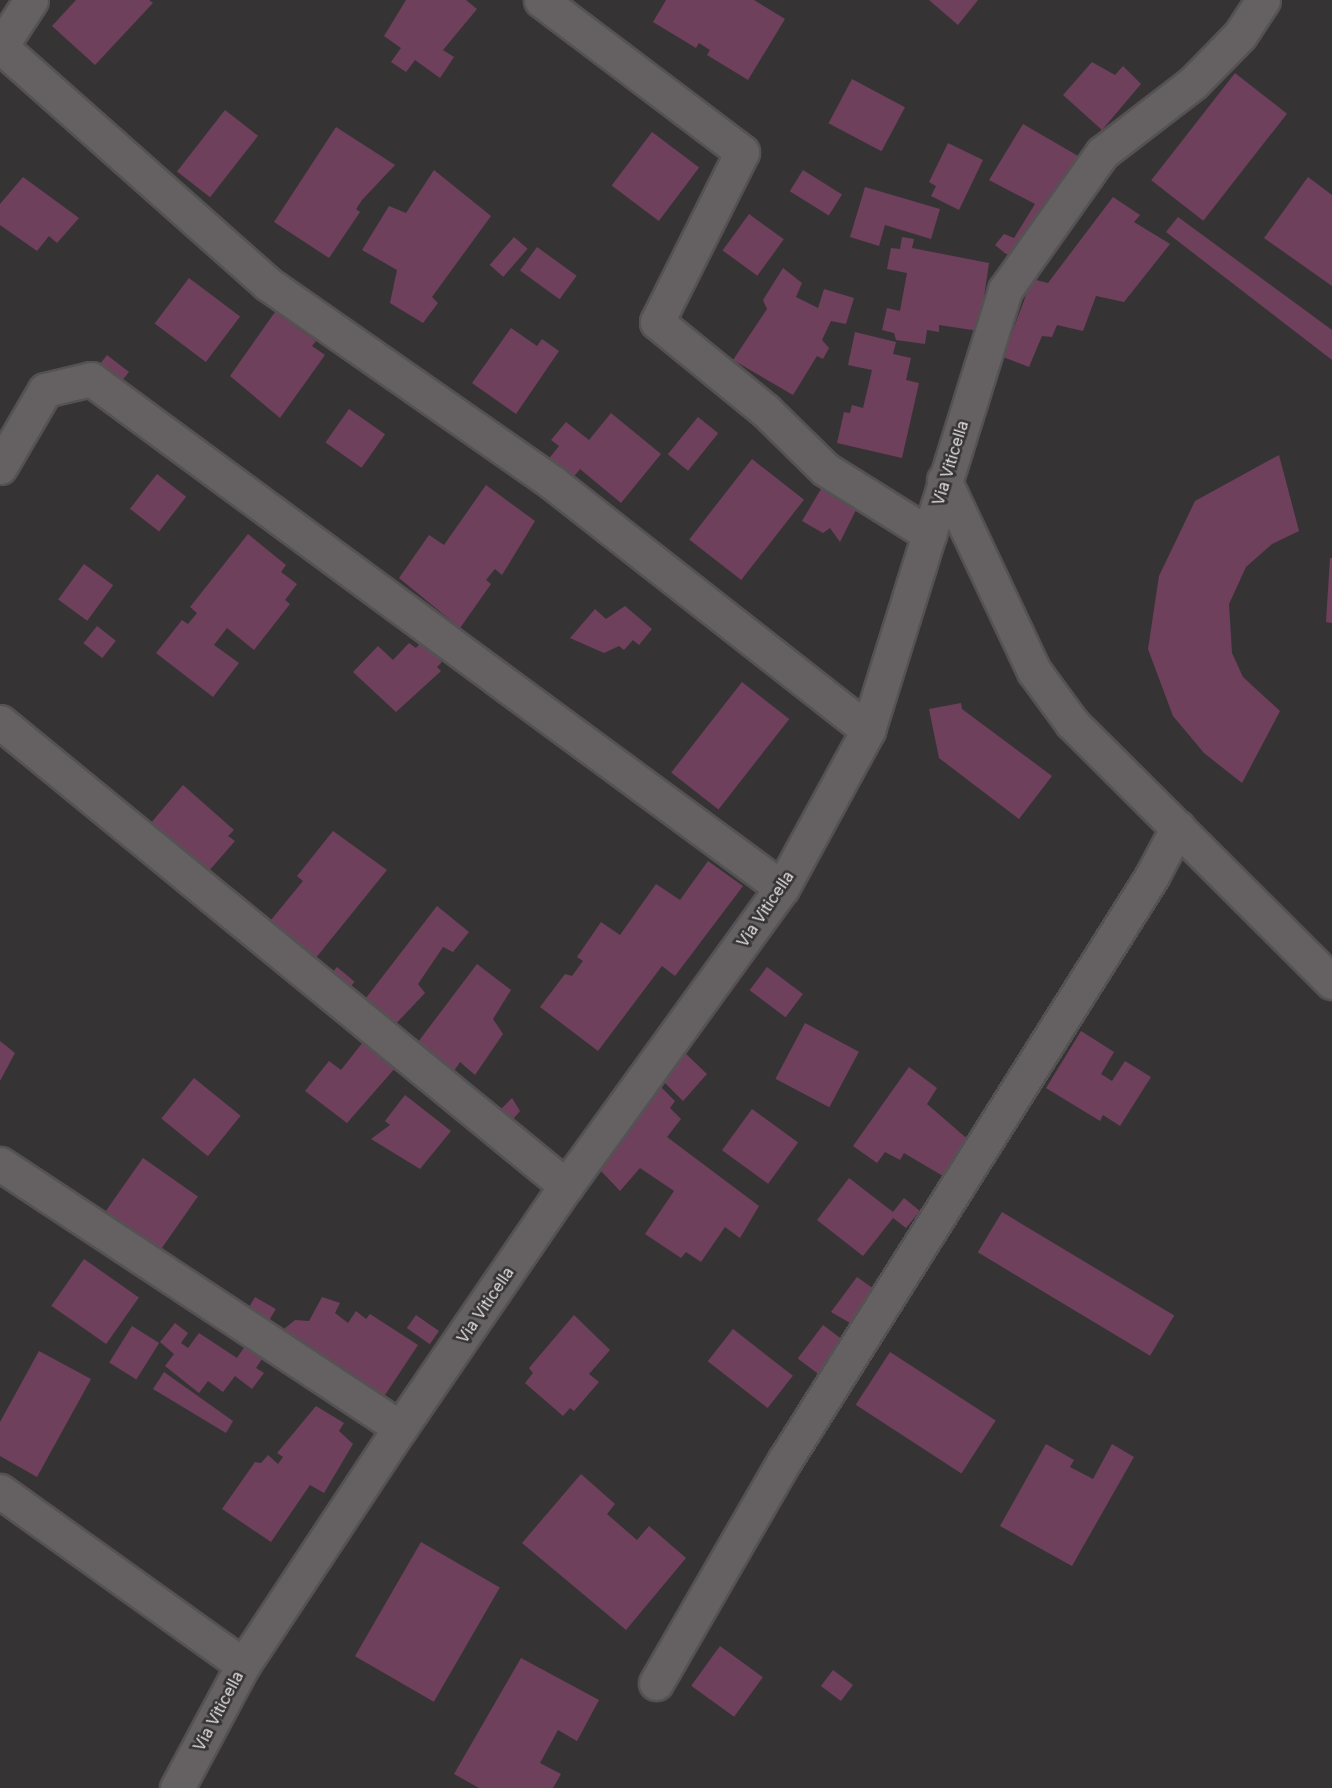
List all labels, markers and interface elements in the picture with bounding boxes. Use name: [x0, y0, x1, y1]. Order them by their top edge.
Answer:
street label: Via Viticella: [928, 418, 972, 508]
street label: Via Viticella: [733, 867, 797, 951]
street label: Via Viticella: [453, 1263, 517, 1347]
street label: Via Viticella: [189, 1668, 247, 1754]

